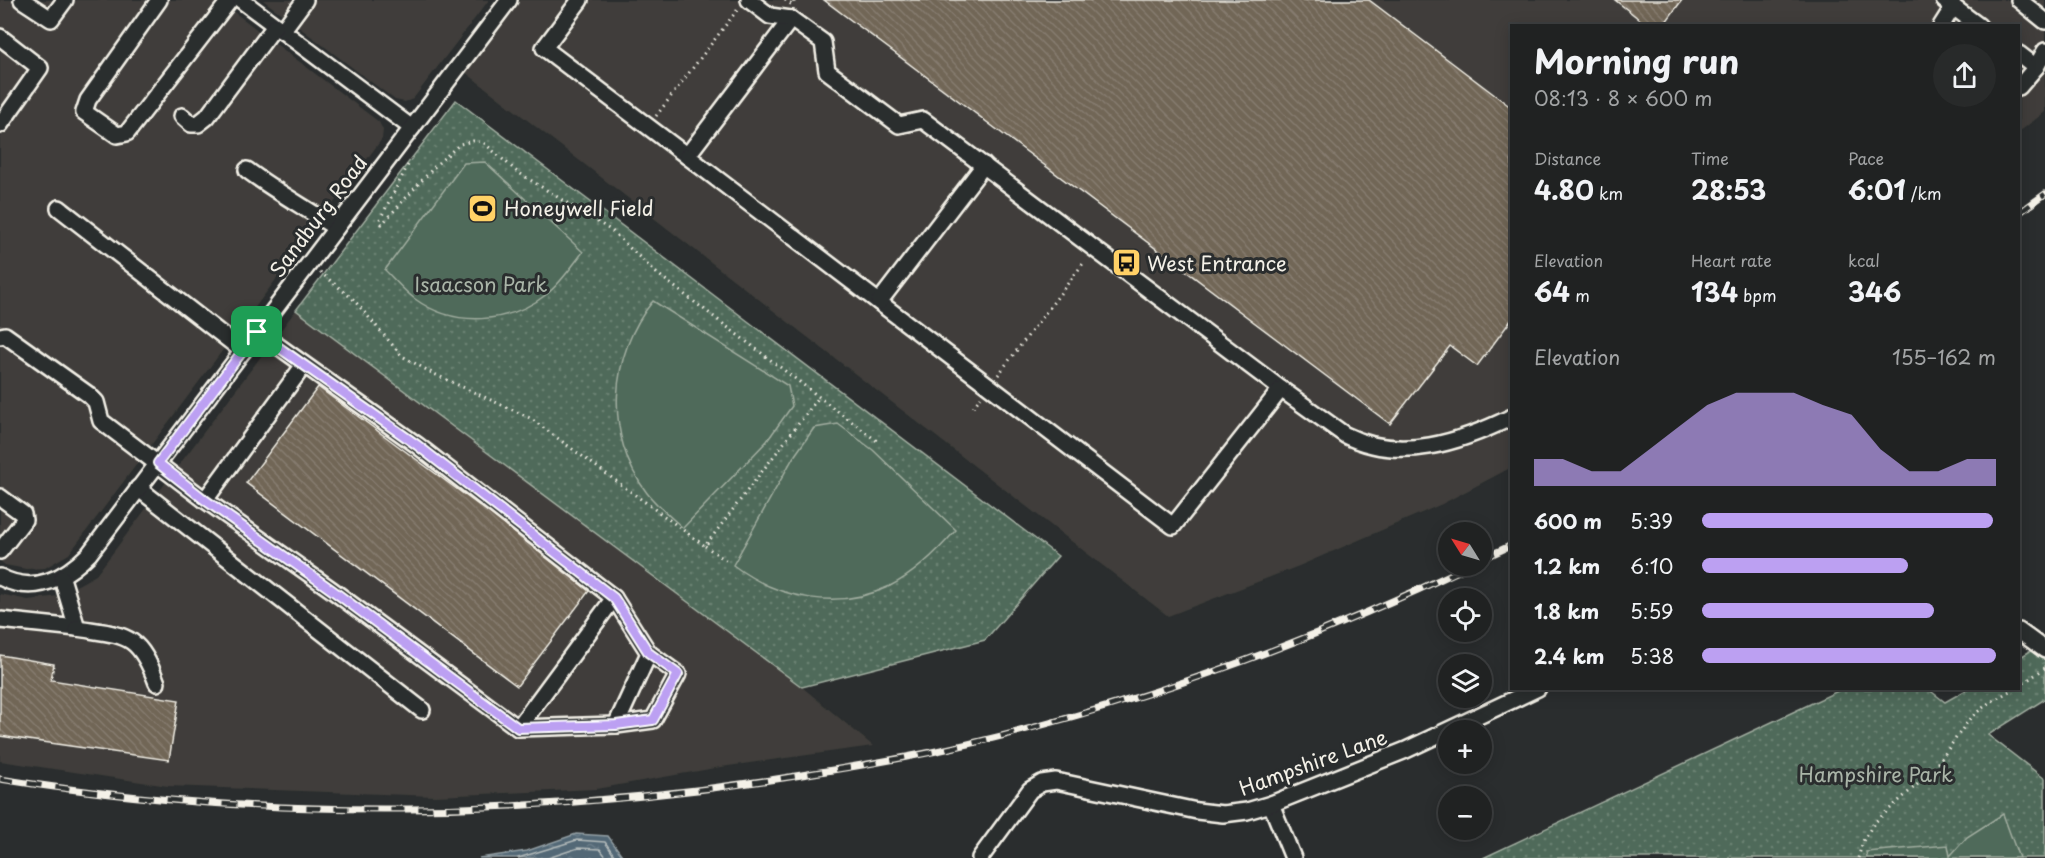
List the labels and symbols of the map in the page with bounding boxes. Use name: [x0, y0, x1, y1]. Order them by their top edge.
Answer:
street label: Sandburg Road: [262, 149, 374, 283]
sports icon: Honeywell Field: [467, 192, 499, 224]
place label: Honeywell Field: [504, 193, 653, 223]
bus stop icon: West Entrance: [1110, 247, 1142, 279]
place label: West Entrance: [1147, 248, 1287, 278]
park label: Isaacson Park: [415, 269, 547, 299]
pin: [231, 306, 282, 357]
north arrow: [1438, 522, 1492, 576]
street label: Hampshire Lane: [1235, 721, 1391, 803]
park label: Hampshire Park: [1799, 759, 1953, 789]

